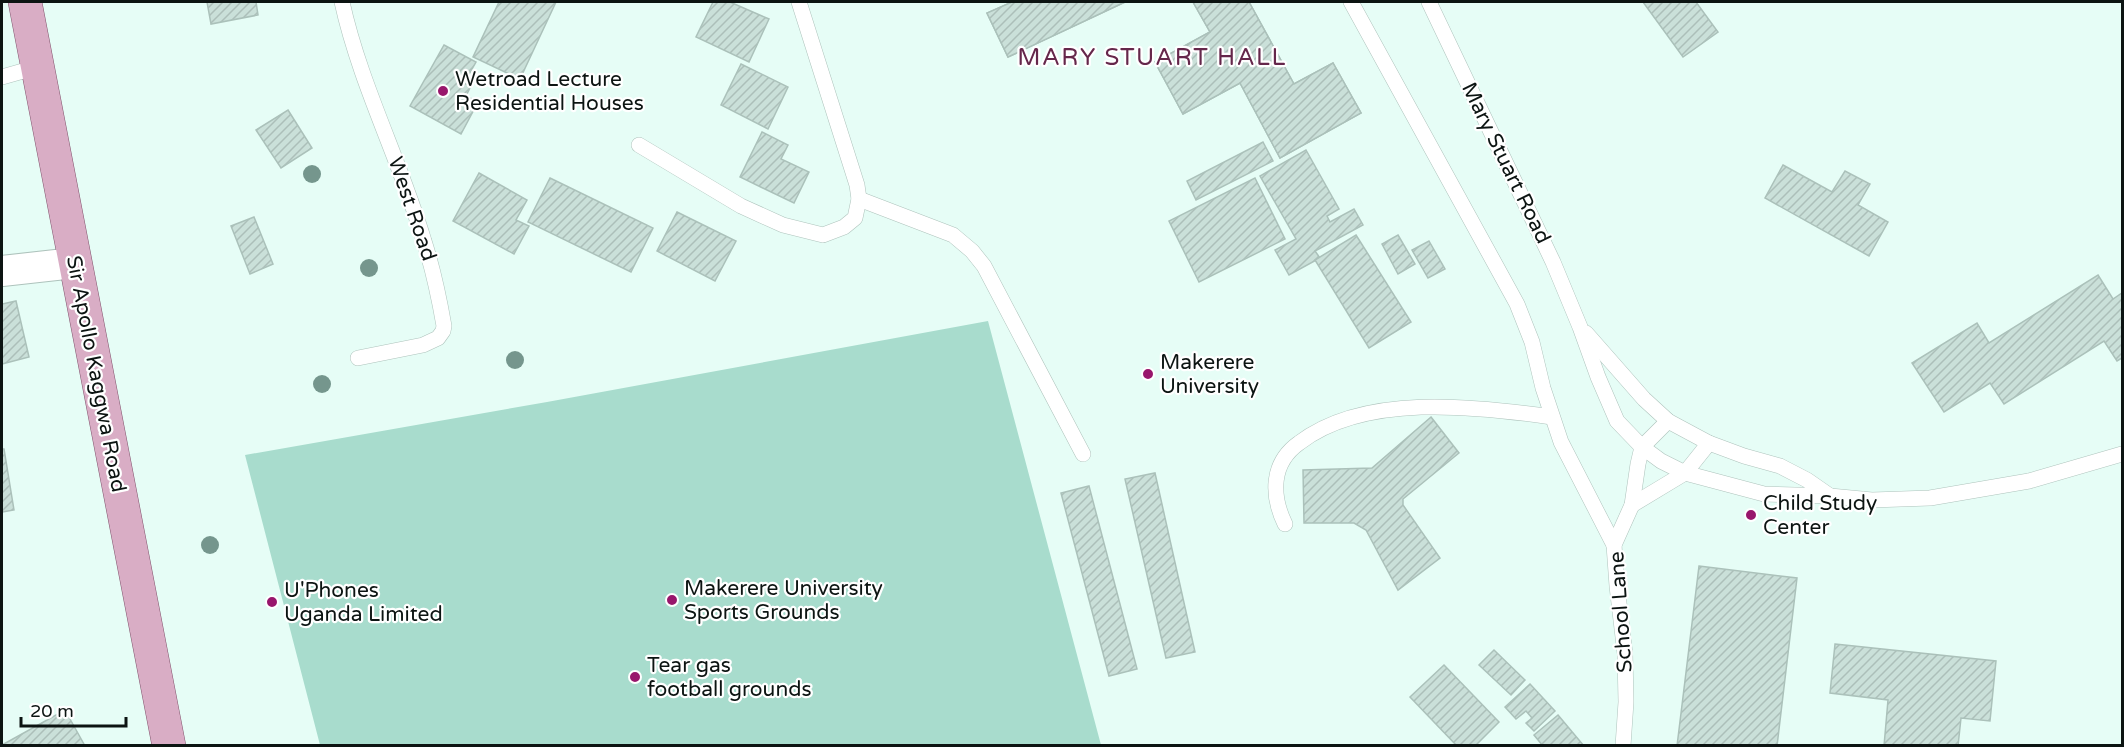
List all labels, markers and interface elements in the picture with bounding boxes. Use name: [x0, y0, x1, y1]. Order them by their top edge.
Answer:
district label: MARY STUART HALL: [1017, 43, 1287, 72]
place label: Wetroad Lecture Residential Houses: [455, 67, 644, 116]
street label: Mary Stuart Road: [1456, 78, 1556, 248]
marker: Wetroad Lecture Residential Houses: [436, 84, 450, 98]
street label: West Road: [383, 154, 441, 264]
street label: Sir Apollo Kaggwa Road: [61, 254, 131, 494]
place label: Makerere University: [1160, 350, 1259, 399]
marker: Makerere University: [1141, 367, 1155, 381]
place label: Child Study Center: [1763, 491, 1877, 540]
marker: Child Study Center: [1744, 508, 1758, 522]
street label: School Lane: [1604, 550, 1638, 674]
place label: Makerere University Sports Grounds: [684, 576, 883, 625]
place label: U'Phones Uganda Limited: [284, 578, 443, 627]
marker: Makerere University Sports Grounds: [665, 593, 679, 607]
marker: U'Phones Uganda Limited: [265, 595, 279, 609]
place label: Tear gas football grounds: [647, 653, 812, 702]
marker: Tear gas football grounds: [628, 670, 642, 684]
scale bar: [21, 690, 126, 728]
text: 20 m: [30, 700, 74, 722]

